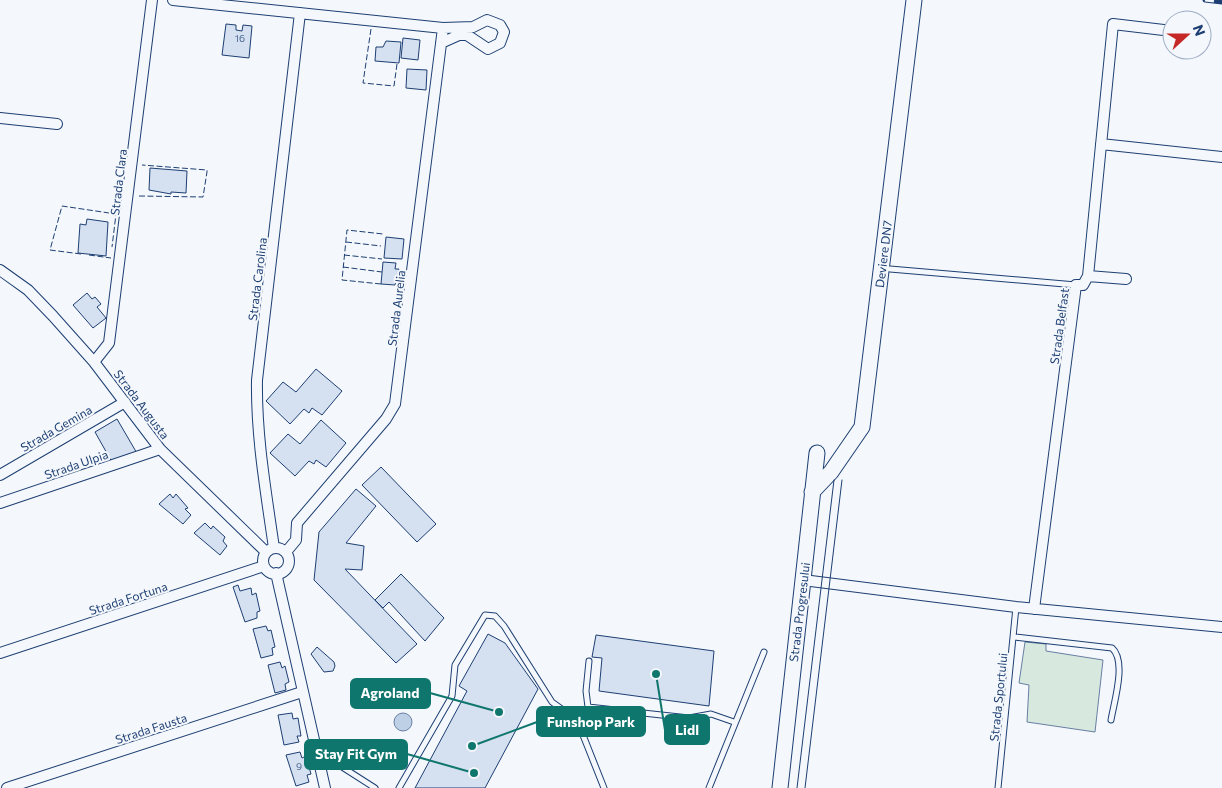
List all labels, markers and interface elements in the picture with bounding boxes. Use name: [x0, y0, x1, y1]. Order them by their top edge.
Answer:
north arrow: [1162, 10, 1212, 60]
text: N: [1190, 22, 1209, 38]
house number: 16: [235, 32, 245, 44]
street label: Strada Clara: [107, 148, 129, 216]
street label: Deviere DN7: [872, 219, 894, 289]
street label: Strada Carolina: [245, 237, 269, 321]
street label: Strada Aurelia: [384, 269, 408, 347]
street label: Strada Belfast: [1047, 287, 1071, 365]
street label: Strada Augusta: [111, 367, 173, 441]
street label: Strada Gemina: [18, 402, 94, 454]
street label: Strada Ulpia: [42, 447, 110, 481]
street label: Strada Progresului: [786, 562, 812, 662]
street label: Strada Fortuna: [87, 579, 169, 617]
street label: Strada Sportului: [986, 652, 1010, 742]
callout: Agroland: [351, 679, 430, 708]
text: Agroland: [361, 684, 419, 701]
callout: Funshop Park: [537, 707, 645, 736]
street label: Strada Fausta: [113, 710, 189, 746]
text: Funshop Park: [547, 713, 635, 730]
callout: Lidl: [665, 715, 709, 744]
text: Lidl: [675, 721, 699, 738]
callout: Stay Fit Gym: [305, 740, 407, 769]
text: Stay Fit Gym: [315, 745, 397, 762]
house number: 9: [296, 760, 302, 772]

